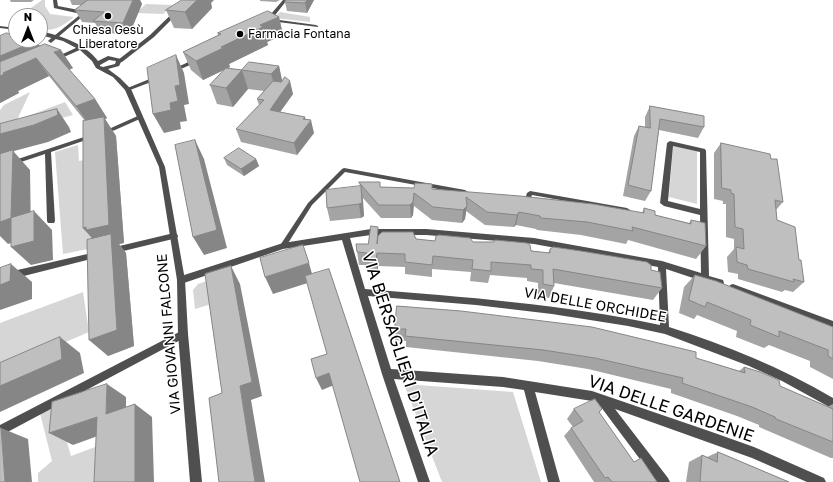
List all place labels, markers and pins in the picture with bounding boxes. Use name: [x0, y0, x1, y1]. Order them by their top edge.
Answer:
marker: Chiesa Gesù Liberatore: [103, 11, 113, 21]
place label: Chiesa Gesù Liberatore: [73, 23, 143, 51]
place label: Farmacia Fontana: [248, 27, 351, 41]
marker: Farmacia Fontana: [235, 29, 245, 39]

